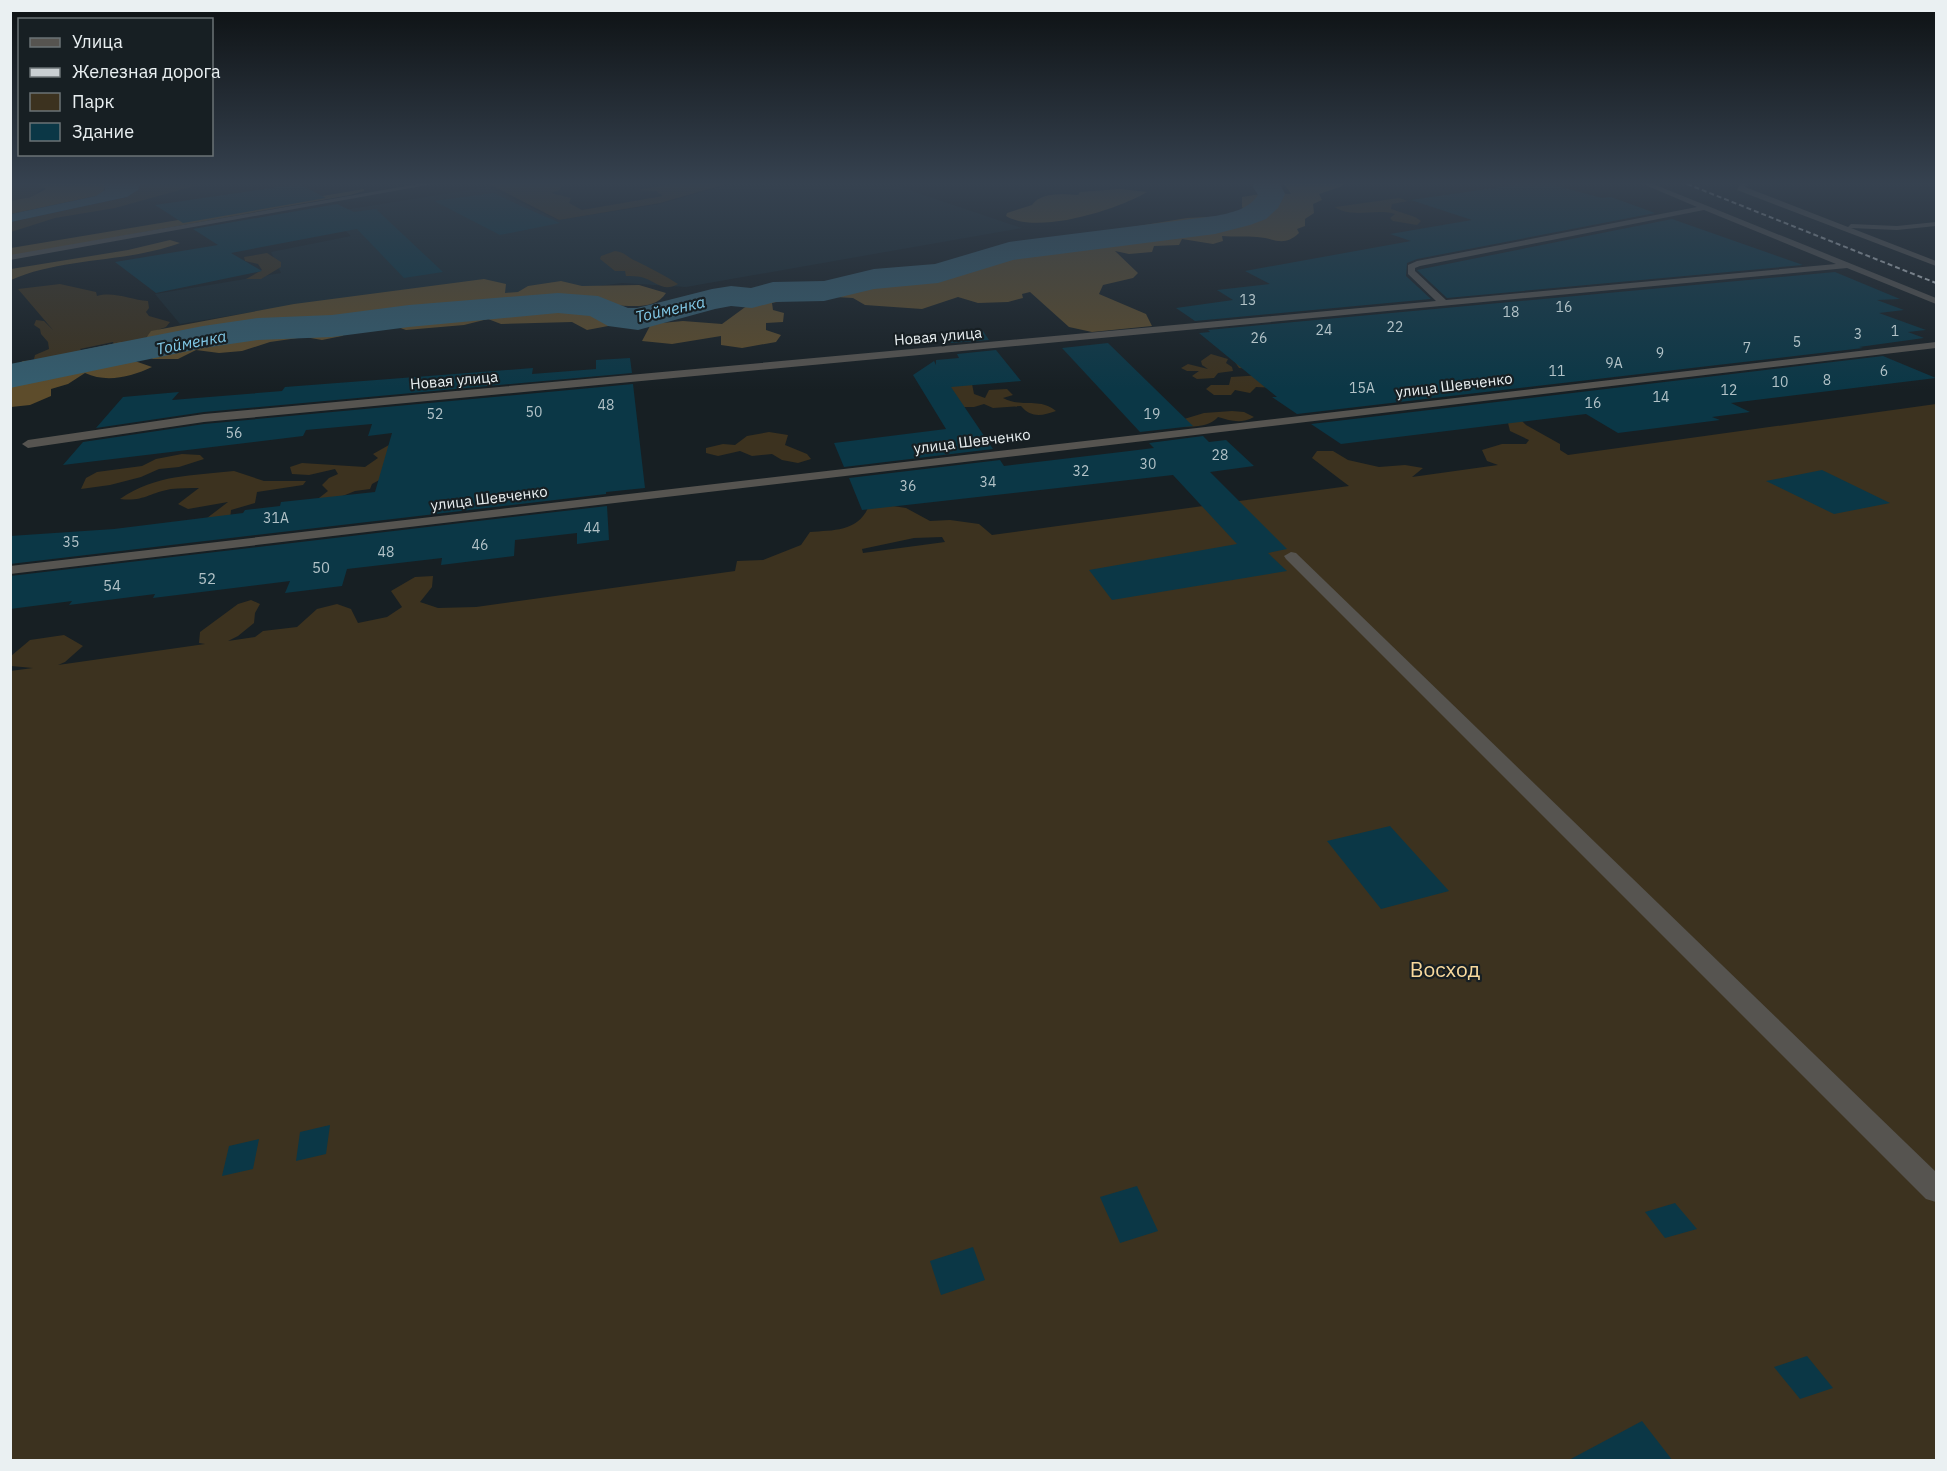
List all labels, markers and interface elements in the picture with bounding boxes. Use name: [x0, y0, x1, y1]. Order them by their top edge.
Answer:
legend: [18, 18, 213, 156]
text: Улица: [72, 30, 123, 53]
text: Железная дорога: [72, 60, 221, 83]
text: Парк: [72, 90, 115, 113]
text: Здание: [72, 120, 134, 143]
water label: Тойменка: [633, 291, 707, 327]
house number: 13: [1240, 291, 1256, 309]
house number: 16: [1556, 298, 1572, 316]
house number: 18: [1503, 303, 1519, 321]
house number: 22: [1387, 318, 1403, 336]
house number: 24: [1316, 321, 1332, 339]
house number: 1: [1891, 322, 1899, 340]
street label: Новая улица: [893, 323, 983, 349]
water label: Тойменка: [154, 325, 228, 359]
house number: 3: [1854, 325, 1862, 343]
house number: 26: [1251, 329, 1267, 347]
house number: 5: [1793, 333, 1801, 351]
house number: 7: [1743, 339, 1751, 357]
house number: 9: [1656, 344, 1664, 362]
house number: 9А: [1605, 354, 1623, 372]
house number: 11: [1549, 362, 1565, 380]
house number: 6: [1880, 362, 1888, 380]
street label: Новая улица: [409, 367, 499, 393]
street label: улица Шевченко: [1395, 368, 1513, 402]
house number: 8: [1823, 371, 1831, 389]
house number: 10: [1772, 373, 1788, 391]
house number: 15А: [1349, 379, 1375, 397]
house number: 12: [1721, 381, 1737, 399]
house number: 14: [1653, 388, 1669, 406]
house number: 16: [1585, 394, 1601, 412]
house number: 48: [598, 396, 614, 414]
house number: 50: [526, 403, 542, 421]
house number: 52: [427, 405, 443, 423]
house number: 19: [1144, 405, 1160, 423]
house number: 56: [226, 424, 242, 442]
street label: улица Шевченко: [913, 424, 1031, 458]
house number: 28: [1212, 446, 1228, 464]
house number: 30: [1140, 455, 1156, 473]
house number: 32: [1073, 462, 1089, 480]
house number: 34: [980, 473, 996, 491]
house number: 36: [900, 477, 916, 495]
street label: улица Шевченко: [430, 481, 548, 515]
house number: 31А: [263, 509, 289, 527]
house number: 44: [584, 519, 600, 537]
house number: 35: [63, 533, 79, 551]
house number: 46: [472, 536, 488, 554]
house number: 48: [378, 543, 394, 561]
house number: 50: [312, 558, 330, 577]
house number: 52: [198, 569, 216, 588]
house number: 54: [103, 576, 121, 595]
park label: Восход: [1410, 955, 1480, 983]

